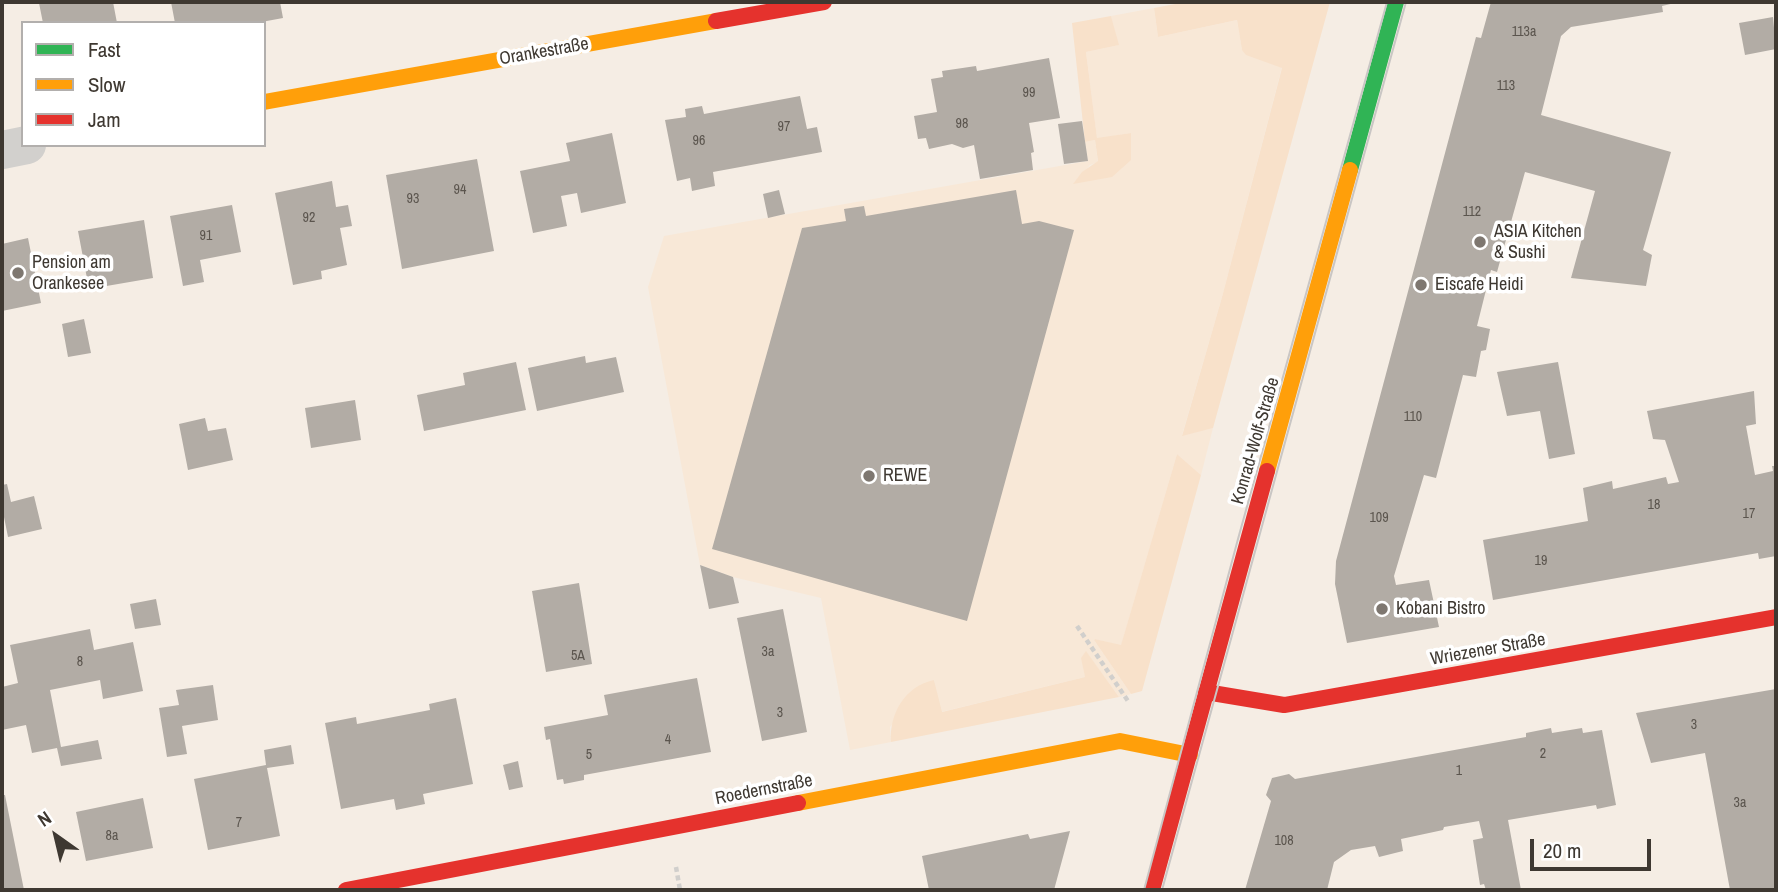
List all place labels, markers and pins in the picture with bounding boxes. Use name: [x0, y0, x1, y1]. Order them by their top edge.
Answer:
place label: ASIA Kitchen & Sushi: [1494, 221, 1582, 264]
marker: ASIA Kitchen & Sushi: [1472, 234, 1488, 250]
place label: Pension am Orankesee: [32, 252, 111, 294]
marker: Pension am Orankesee: [10, 265, 26, 281]
place label: Eiscafe Heidi: [1435, 274, 1524, 296]
marker: Eiscafe Heidi: [1413, 277, 1429, 293]
place label: REWE: [883, 465, 927, 487]
marker: REWE: [861, 468, 877, 484]
place label: Kobani Bistro: [1396, 598, 1485, 620]
marker: Kobani Bistro: [1374, 601, 1390, 617]

